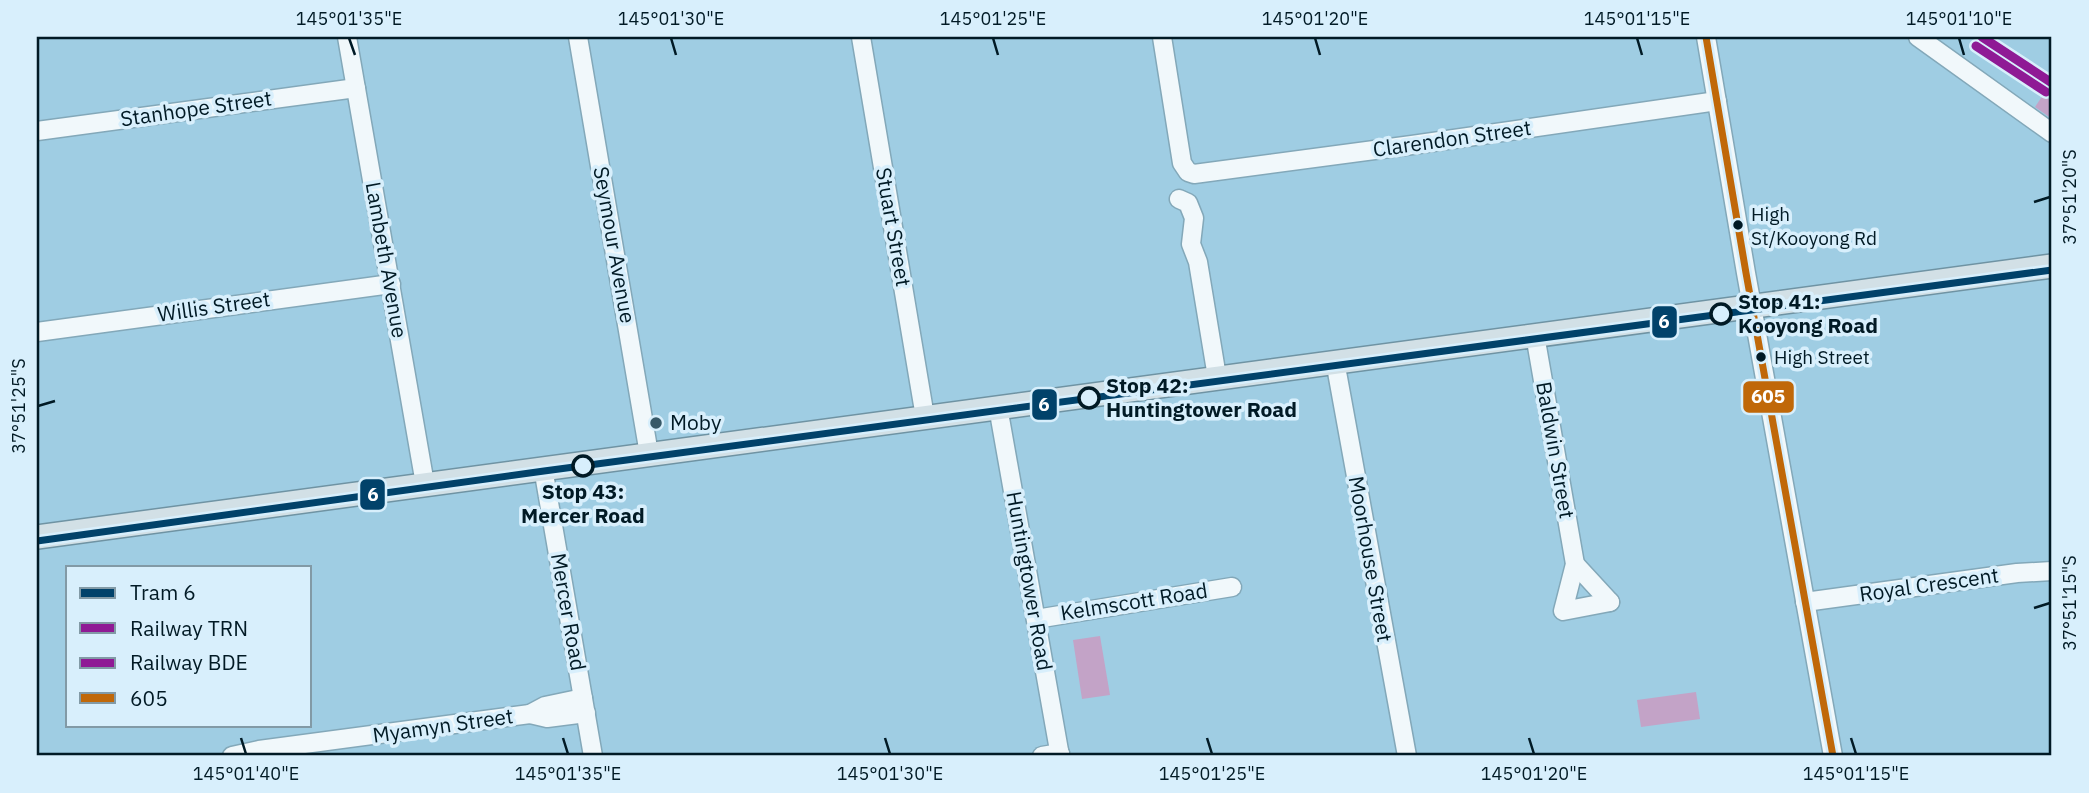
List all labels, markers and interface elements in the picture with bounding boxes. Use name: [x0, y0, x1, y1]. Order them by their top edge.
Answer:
text: 145°01'35"E: [296, 7, 402, 30]
text: 145°01'30"E: [618, 7, 724, 30]
text: 145°01'25"E: [940, 7, 1046, 30]
text: 145°01'20"E: [1262, 7, 1368, 30]
text: 145°01'15"E: [1584, 7, 1690, 30]
text: 145°01'10"E: [1906, 7, 2012, 30]
street label: Stanhope Street: [118, 84, 273, 132]
street label: Clarendon Street: [1371, 113, 1533, 163]
text: 37°51'20"S: [2058, 149, 2081, 245]
street label: Seymour Avenue: [587, 164, 643, 326]
street label: Stuart Street: [870, 165, 918, 289]
street label: Lambeth Avenue: [359, 180, 415, 340]
place label: High St/Kooyong Rd: [1751, 202, 1877, 250]
marker: High St/Kooyong Rd: [1731, 218, 1745, 232]
street label: Willis Street: [156, 284, 272, 328]
place label: Stop 41: Kooyong Road: [1738, 287, 1878, 339]
marker: Stop 41: Kooyong Road: [1710, 303, 1732, 325]
line badge: 6: [1651, 305, 1678, 339]
text: 6: [1658, 309, 1670, 333]
place label: High Street: [1774, 345, 1870, 369]
marker: High Street: [1754, 350, 1768, 364]
text: 37°51'25"S: [7, 358, 30, 454]
place label: Stop 42: Huntingtower Road: [1106, 371, 1297, 423]
street label: Baldwin Street: [1530, 379, 1582, 521]
line badge: 605: [1742, 380, 1795, 414]
text: 605: [1751, 384, 1785, 408]
marker: Stop 42: Huntingtower Road: [1078, 387, 1100, 409]
line badge: 6: [1031, 388, 1058, 421]
text: 6: [1038, 392, 1050, 416]
place label: Moby: [670, 408, 722, 436]
marker: Moby: [648, 415, 664, 431]
marker: Stop 43: Mercer Road: [572, 455, 594, 477]
street label: Moorhouse Street: [1343, 474, 1399, 644]
place label: Stop 43: Mercer Road: [521, 477, 645, 529]
line badge: 6: [359, 478, 386, 511]
text: 6: [367, 482, 379, 506]
street label: Huntingtower Road: [1000, 489, 1060, 673]
street label: Mercer Road: [545, 551, 593, 673]
text: 37°51'15"S: [2058, 555, 2081, 651]
street label: Royal Crescent: [1857, 560, 2000, 608]
legend: [66, 566, 312, 726]
street label: Kelmscott Road: [1058, 576, 1209, 626]
text: Tram 6: [130, 578, 196, 606]
text: Railway TRN: [130, 614, 248, 642]
text: Railway BDE: [130, 648, 248, 676]
text: 605: [130, 684, 168, 712]
street label: Myamyn Street: [371, 701, 515, 749]
text: 145°01'40"E: [193, 762, 299, 785]
text: 145°01'35"E: [515, 762, 621, 785]
text: 145°01'30"E: [837, 762, 943, 785]
text: 145°01'25"E: [1159, 762, 1265, 785]
text: 145°01'20"E: [1481, 762, 1587, 785]
text: 145°01'15"E: [1803, 762, 1909, 785]

